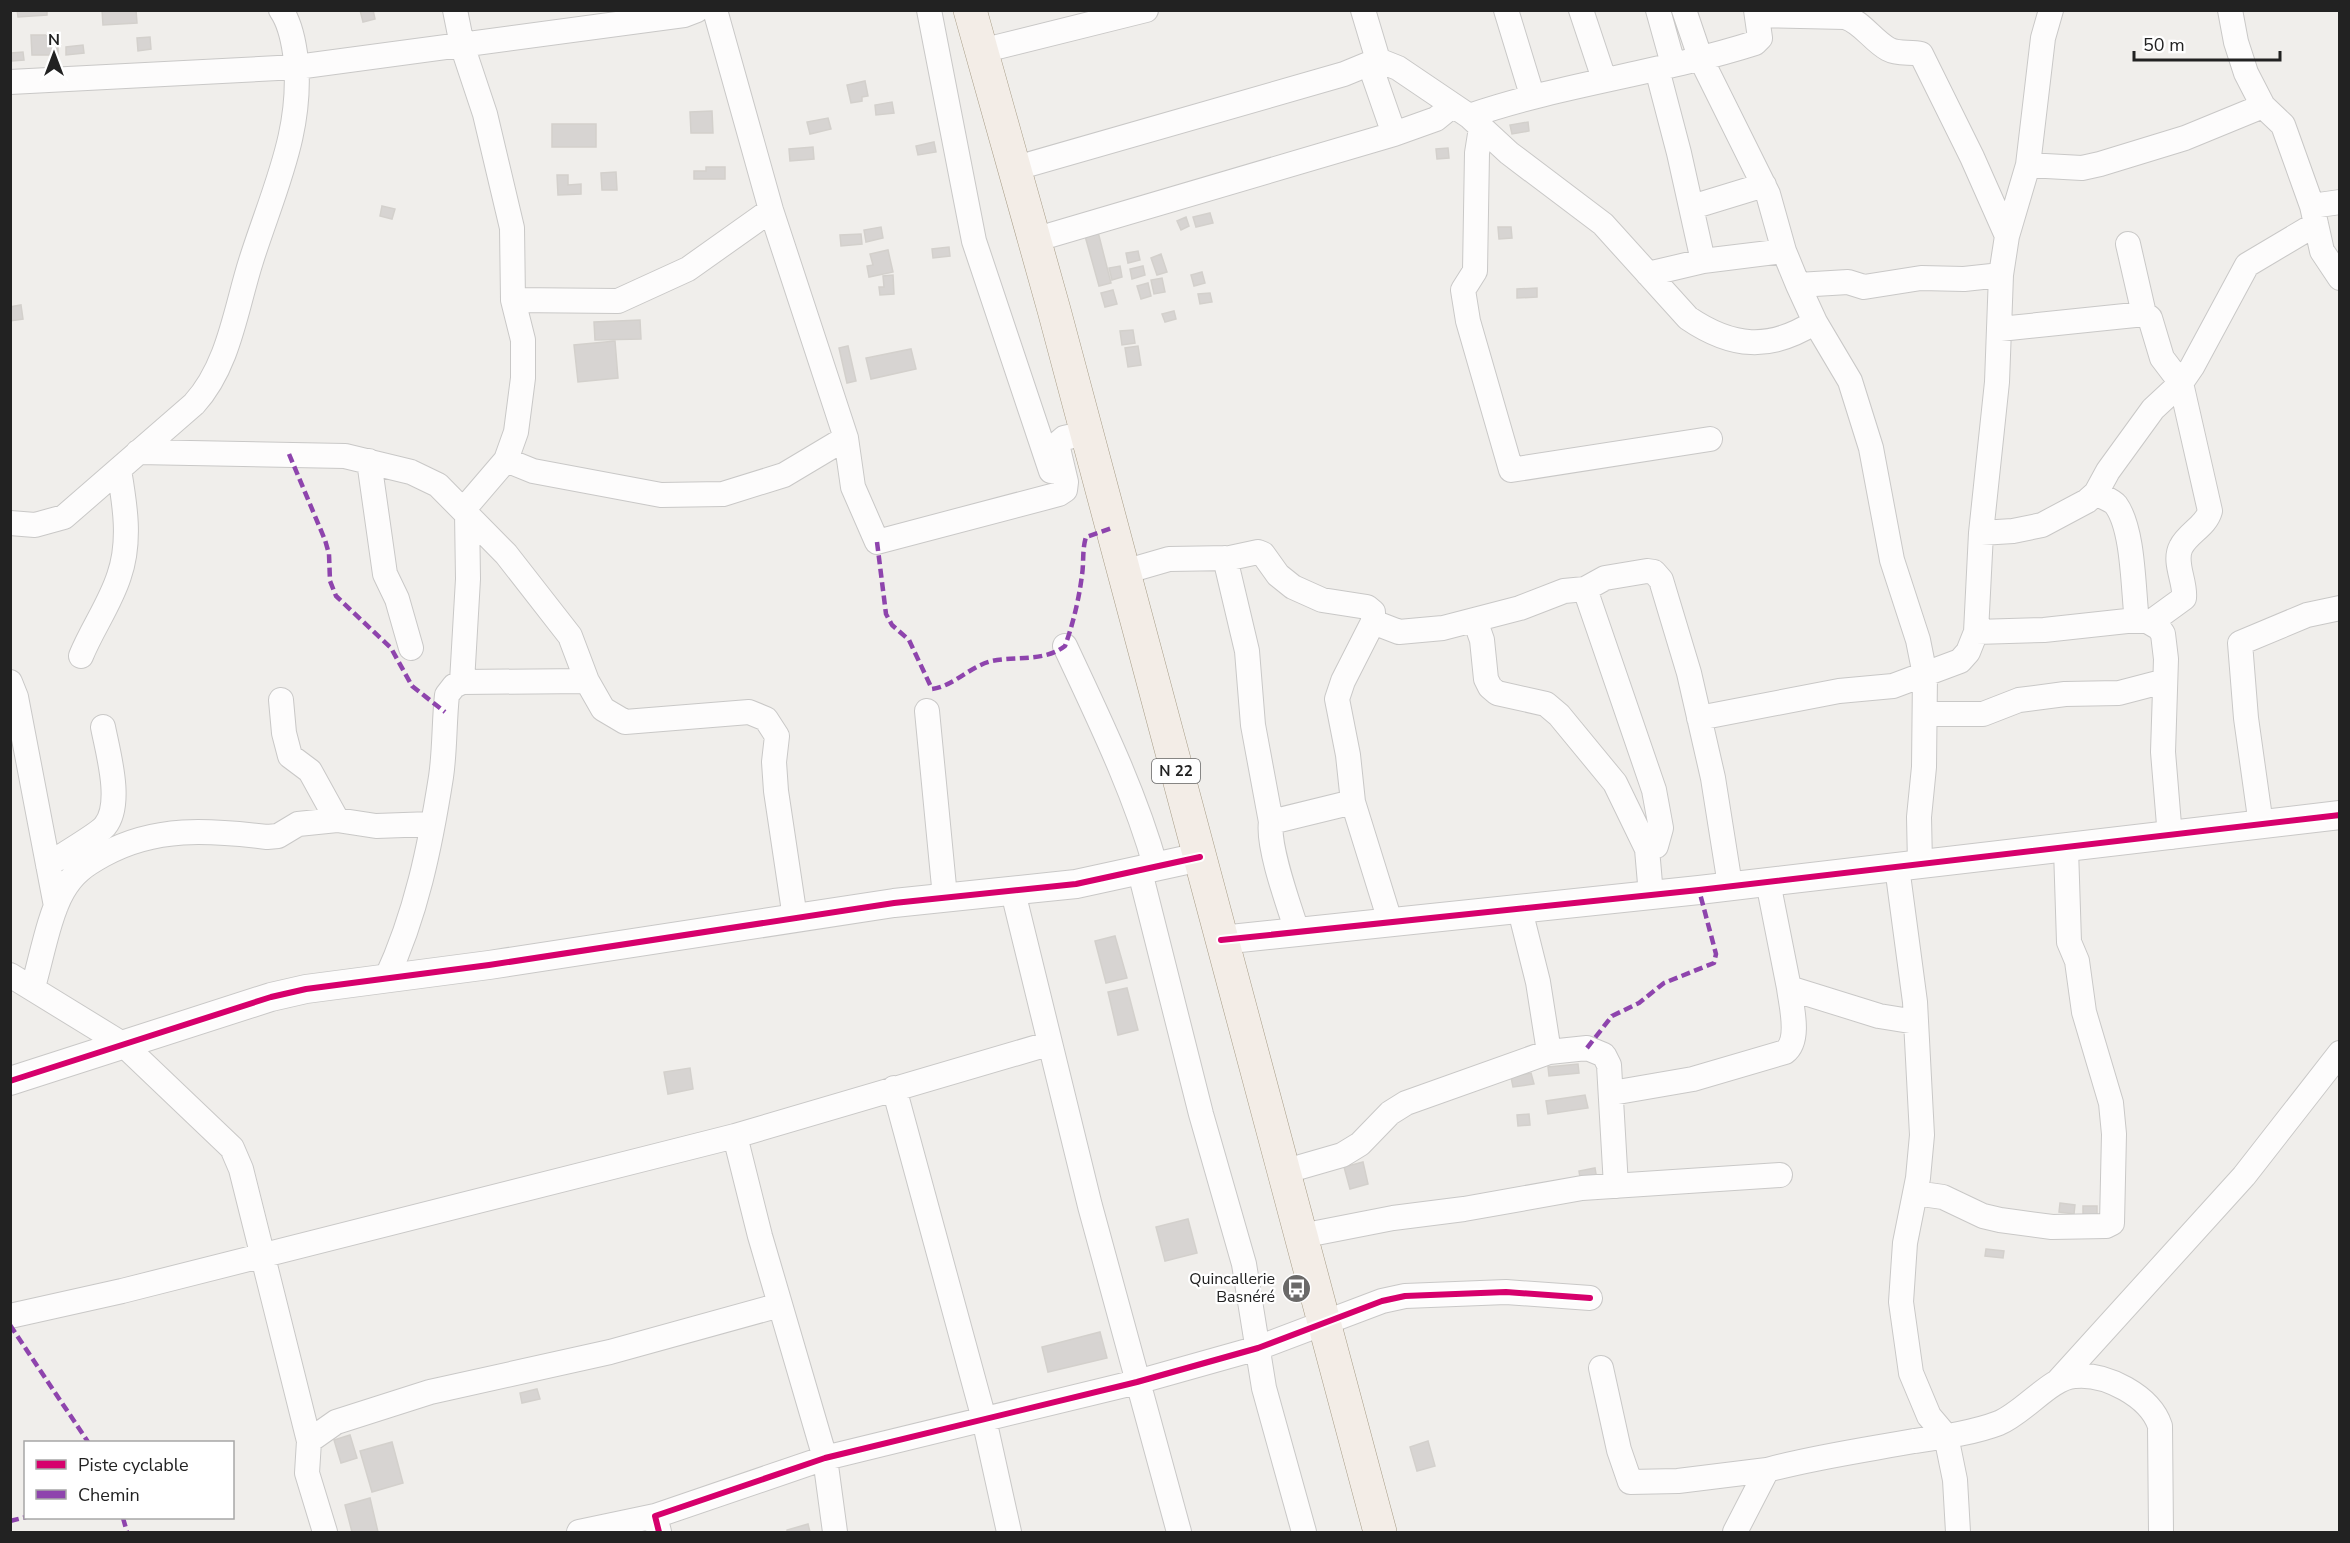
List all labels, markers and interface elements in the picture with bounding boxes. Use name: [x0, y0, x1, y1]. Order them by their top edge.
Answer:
north arrow: [24, 24, 84, 84]
scale bar: [2134, 24, 2280, 62]
text: N: [48, 29, 60, 51]
text: 50 m: [2143, 33, 2185, 57]
road number: N 22: [1152, 759, 1200, 783]
place label: Quincallerie Basnéré: [1189, 1268, 1275, 1308]
bus stop icon: Quincallerie Basnéré: [1280, 1272, 1312, 1304]
legend: [24, 1441, 234, 1519]
text: Piste cyclable: [78, 1453, 189, 1477]
text: Chemin: [78, 1483, 140, 1507]

